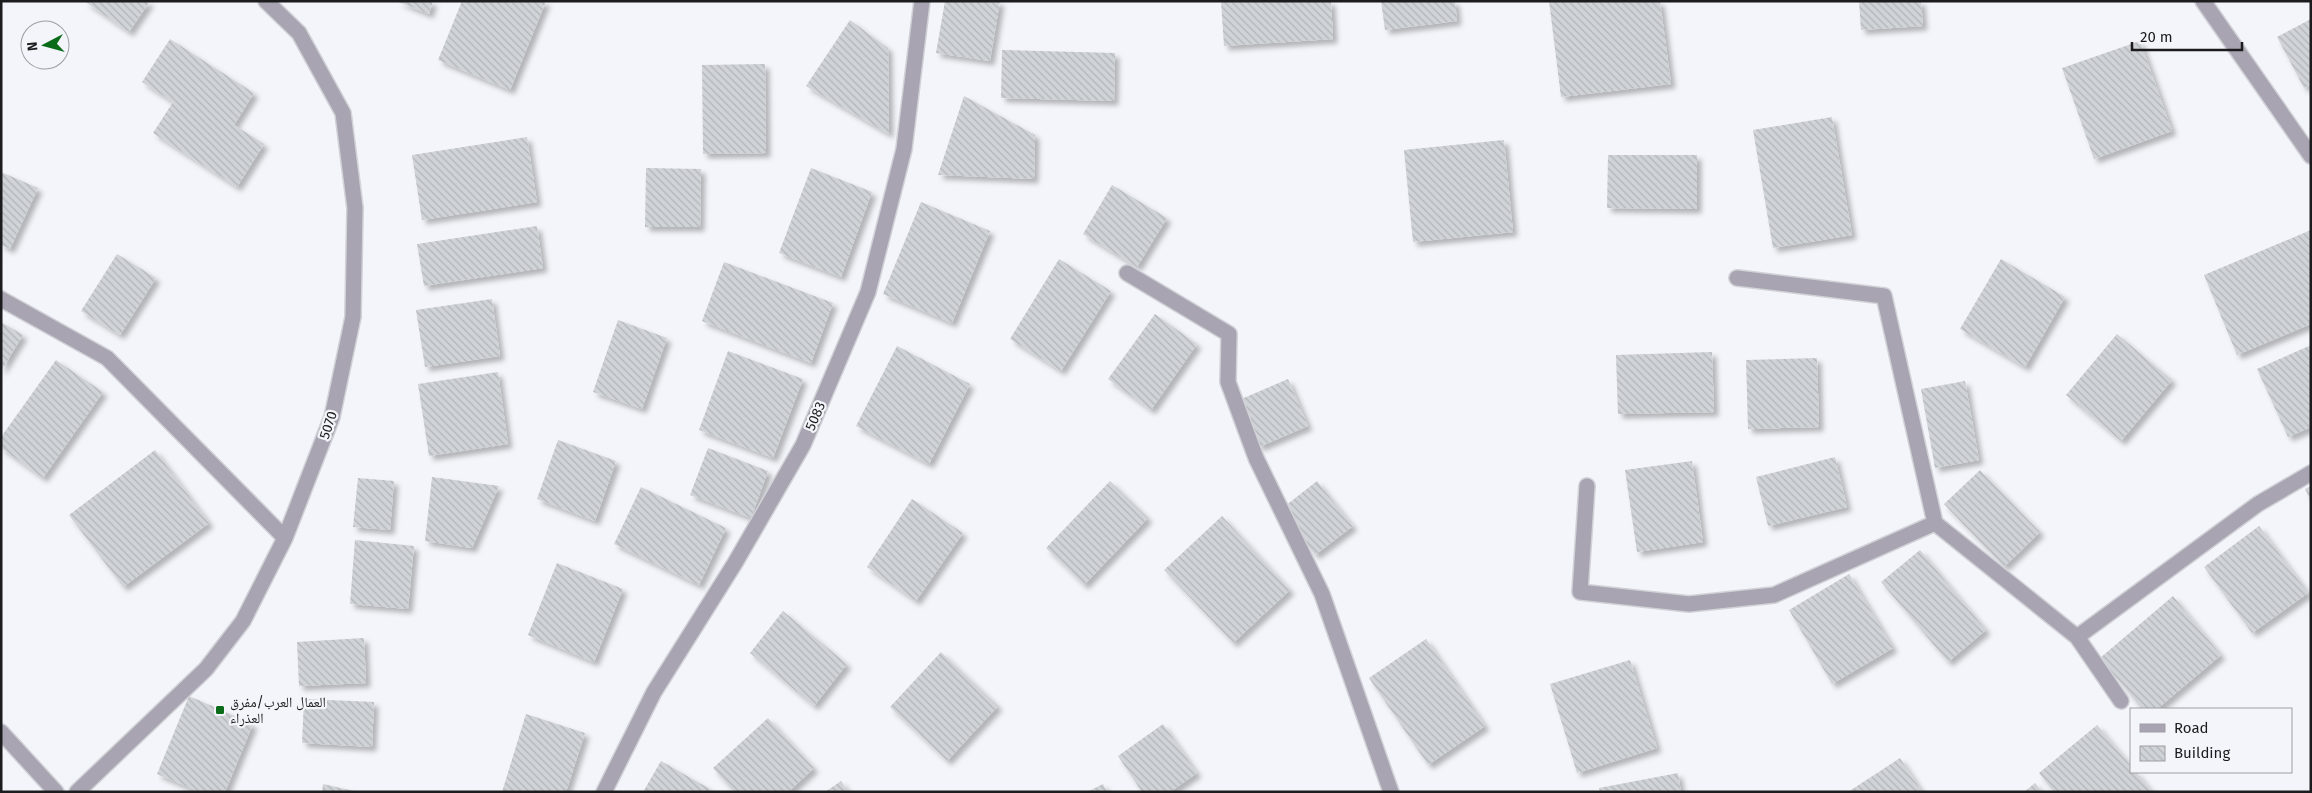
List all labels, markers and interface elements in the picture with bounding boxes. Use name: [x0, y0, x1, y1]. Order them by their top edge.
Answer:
north arrow: [20, 20, 70, 70]
scale bar: [2132, 20, 2242, 52]
text: 20 m: [2140, 28, 2173, 46]
text: N: [24, 41, 42, 52]
street label: 5083: [802, 399, 829, 433]
street label: 5070: [316, 409, 341, 441]
place label: العمال العرب/مفرق العذراء: [230, 694, 326, 727]
marker: العمال العرب/مفرق العذراء: [214, 704, 226, 716]
legend: [2130, 708, 2292, 773]
text: Road: [2174, 719, 2209, 737]
text: Building: [2174, 744, 2230, 762]

